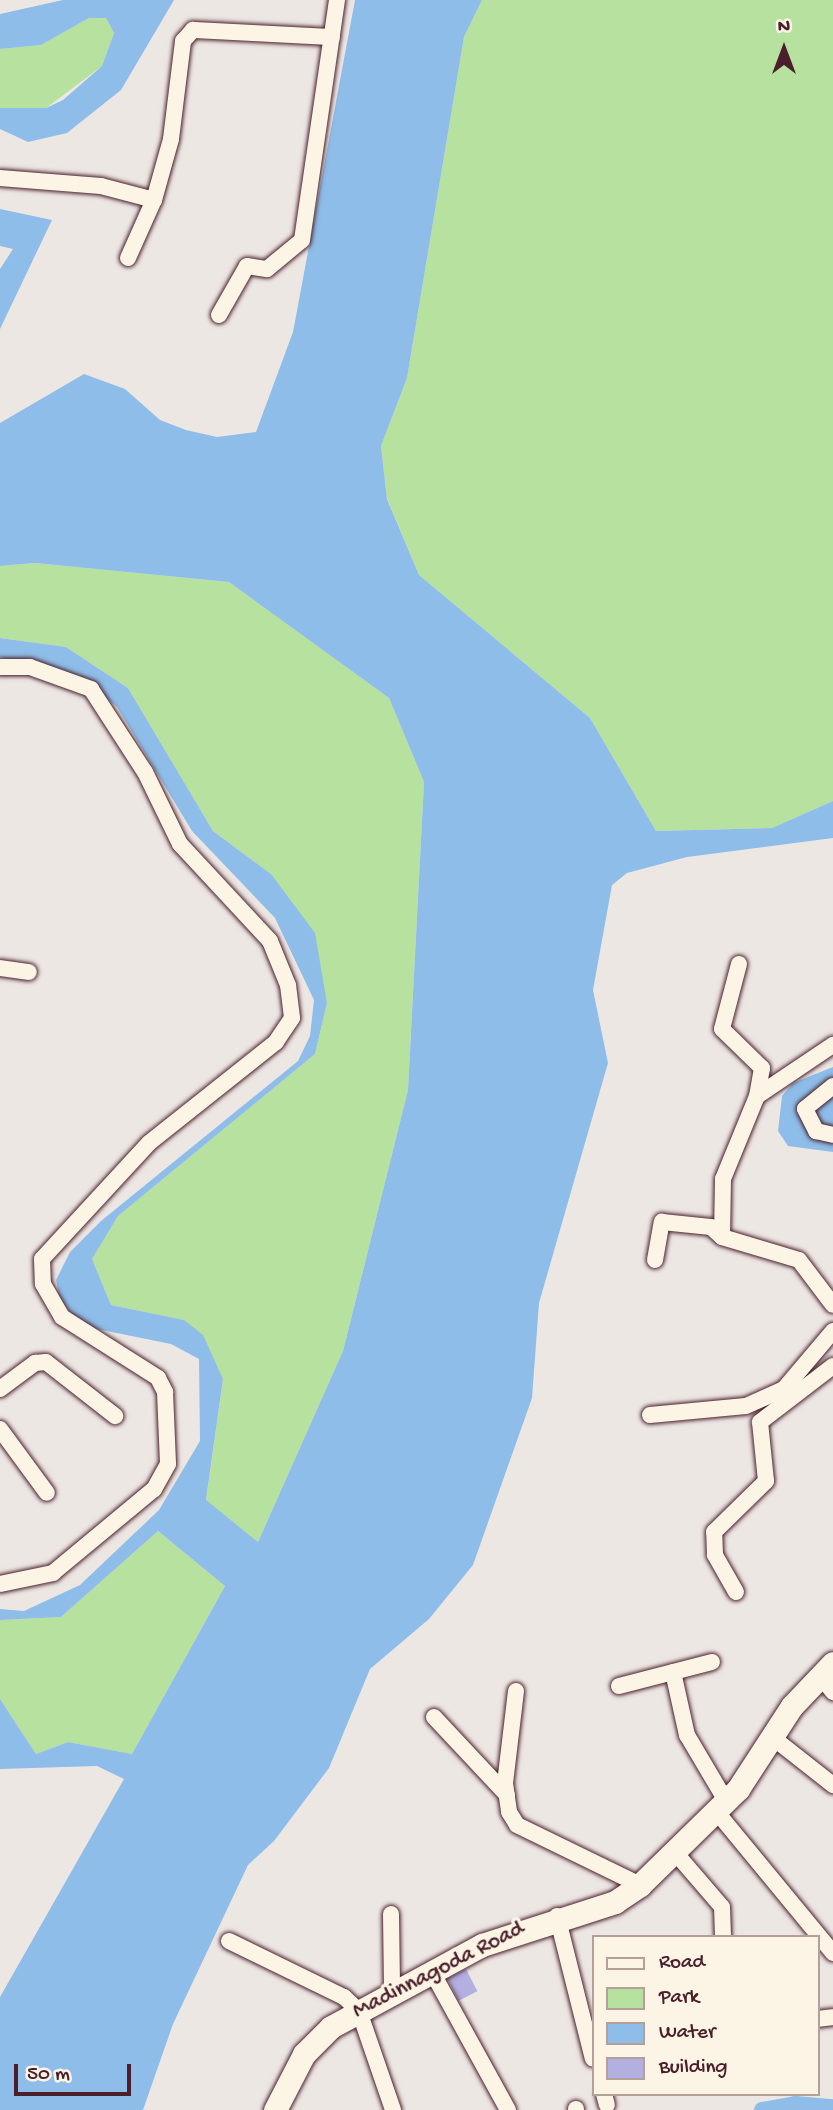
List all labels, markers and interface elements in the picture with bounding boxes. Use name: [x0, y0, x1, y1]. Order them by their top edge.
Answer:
north arrow: [749, 14, 819, 84]
text: N: [778, 16, 790, 39]
street label: Madinnagoda Road: [349, 1916, 529, 2026]
legend: [592, 1935, 819, 2096]
text: Road: [659, 1951, 705, 1976]
text: Park: [659, 1986, 699, 2011]
text: Water: [659, 2021, 715, 2046]
scale bar: [18, 2050, 135, 2094]
text: Building: [659, 2056, 728, 2081]
text: 50 m: [27, 2063, 70, 2088]

